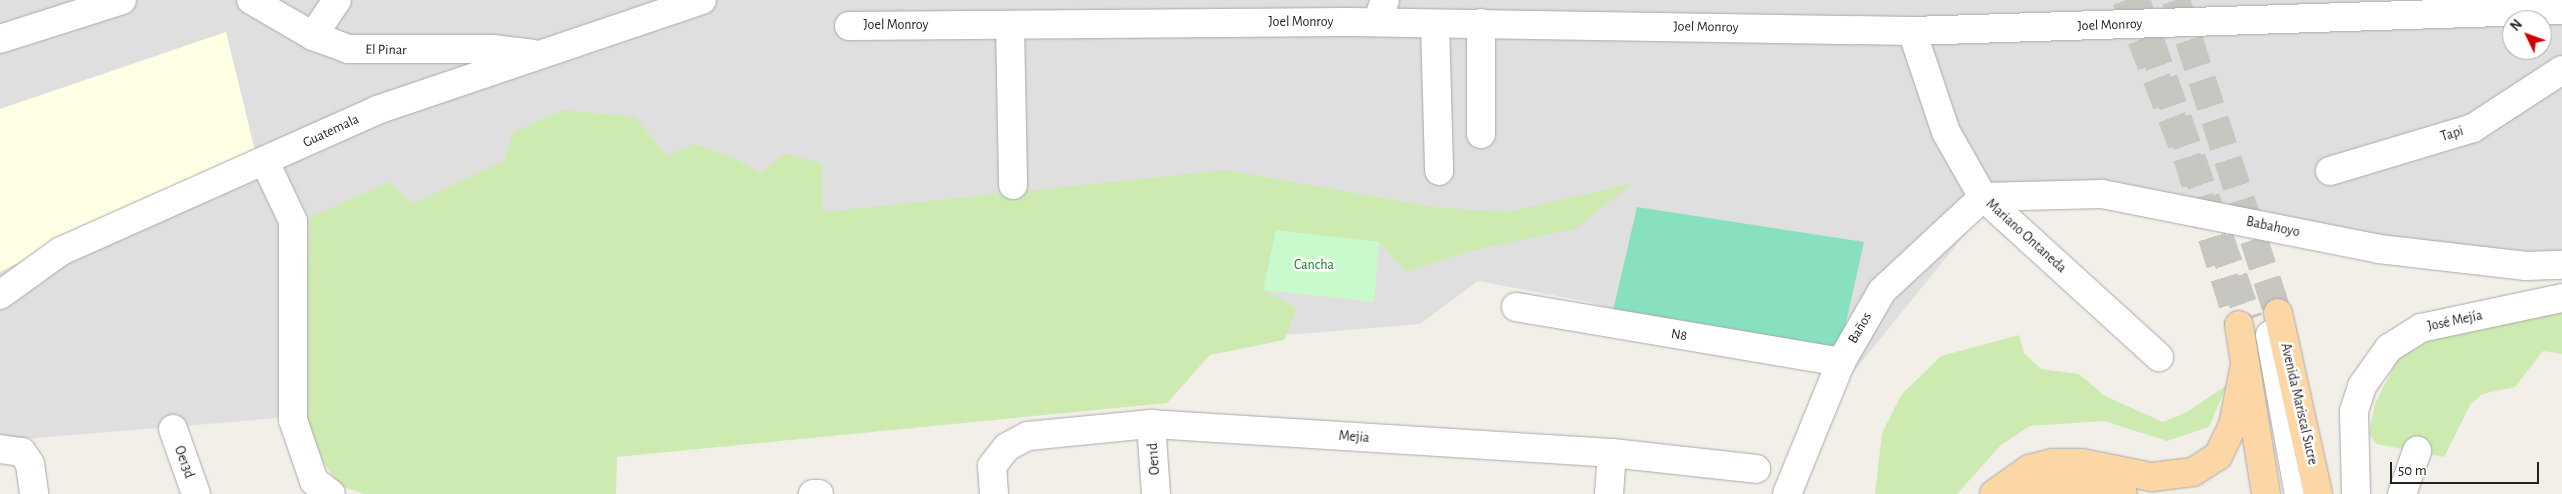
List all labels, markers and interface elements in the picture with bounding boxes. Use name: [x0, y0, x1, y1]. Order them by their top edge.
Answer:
north arrow: [2502, 10, 2552, 60]
street label: Joel Monroy: [1269, 14, 1333, 30]
street label: Joel Monroy: [2077, 15, 2143, 35]
street label: Joel Monroy: [864, 17, 928, 33]
text: N: [2508, 17, 2525, 34]
street label: Joel Monroy: [1673, 18, 1739, 36]
street label: El Pinar: [365, 41, 407, 59]
street label: Guatemala: [300, 111, 362, 151]
street label: Tapi: [2439, 123, 2465, 145]
street label: Mariano Ontaneda: [1982, 196, 2070, 276]
street label: Babahoyo: [2245, 213, 2301, 241]
park label: Cancha: [1294, 257, 1334, 273]
street label: José Mejía: [2426, 307, 2484, 335]
street label: Baños: [1844, 309, 1876, 347]
street label: N8: [1670, 325, 1688, 345]
street label: Avenida Mariscal Sucre: [2277, 341, 2321, 467]
street label: Mejia: [1338, 428, 1370, 446]
street label: Oe11d: [1144, 442, 1164, 476]
street label: Oe13d: [170, 444, 198, 480]
scale bar: [2392, 452, 2541, 484]
text: 50 m: [2398, 463, 2427, 478]

